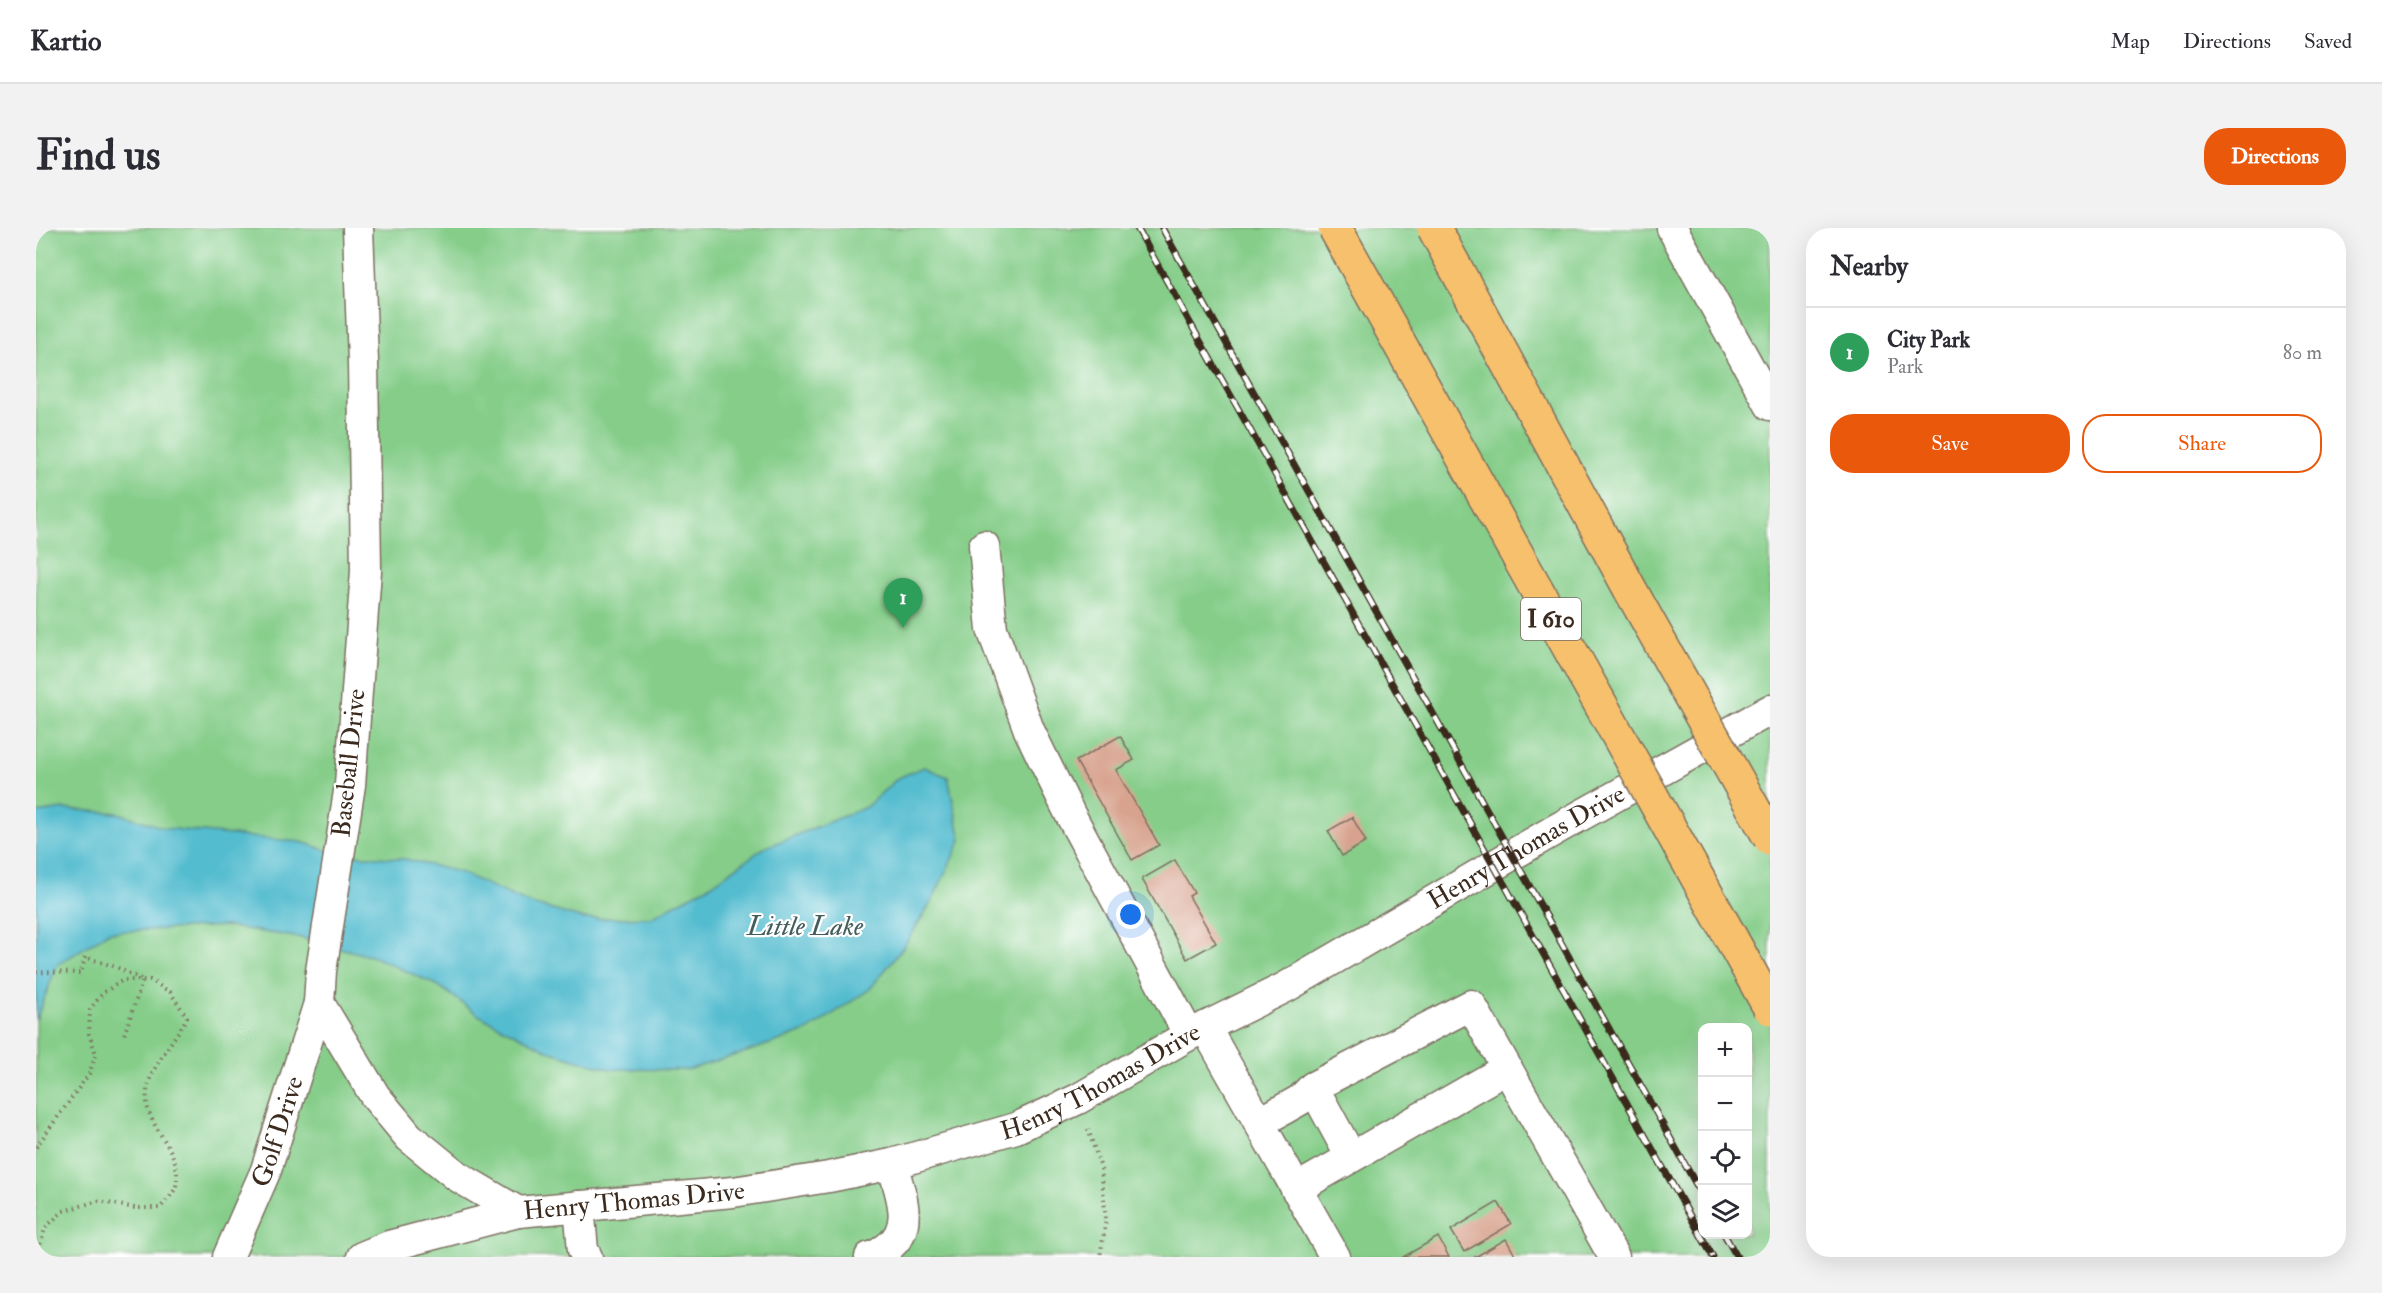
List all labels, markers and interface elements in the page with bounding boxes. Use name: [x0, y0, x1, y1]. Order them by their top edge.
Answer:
text: Kartio: [30, 24, 101, 59]
text: Map: [2110, 28, 2150, 55]
text: Directions: [2183, 28, 2271, 55]
text: Saved: [2304, 28, 2352, 55]
button: Directions: [2204, 128, 2346, 185]
text: Find us: [36, 130, 160, 182]
text: Nearby: [1830, 251, 1908, 283]
text: City Park: [1887, 326, 1970, 354]
text: 1: [1846, 340, 1853, 365]
text: 80 m: [2283, 340, 2322, 365]
text: Park: [1887, 354, 1923, 379]
button: Save: [1830, 414, 2070, 473]
button: Share: [2082, 414, 2322, 473]
pin: 1: [884, 578, 922, 628]
road number: I 610: [1521, 598, 1581, 640]
street label: Baseball Drive: [325, 687, 373, 839]
street label: Henry Thomas Drive: [1422, 778, 1631, 917]
your location: [1116, 900, 1145, 929]
water label: Little Lake: [746, 910, 864, 943]
street label: Henry Thomas Drive: [997, 1016, 1206, 1148]
map controls: [1698, 1023, 1752, 1239]
button: +: [1698, 1023, 1752, 1077]
street label: Golf Drive: [244, 1072, 311, 1192]
button: −: [1698, 1077, 1752, 1131]
button: locate: [1698, 1131, 1752, 1185]
street label: Henry Thomas Drive: [522, 1174, 747, 1227]
button: layers: [1698, 1185, 1752, 1239]

